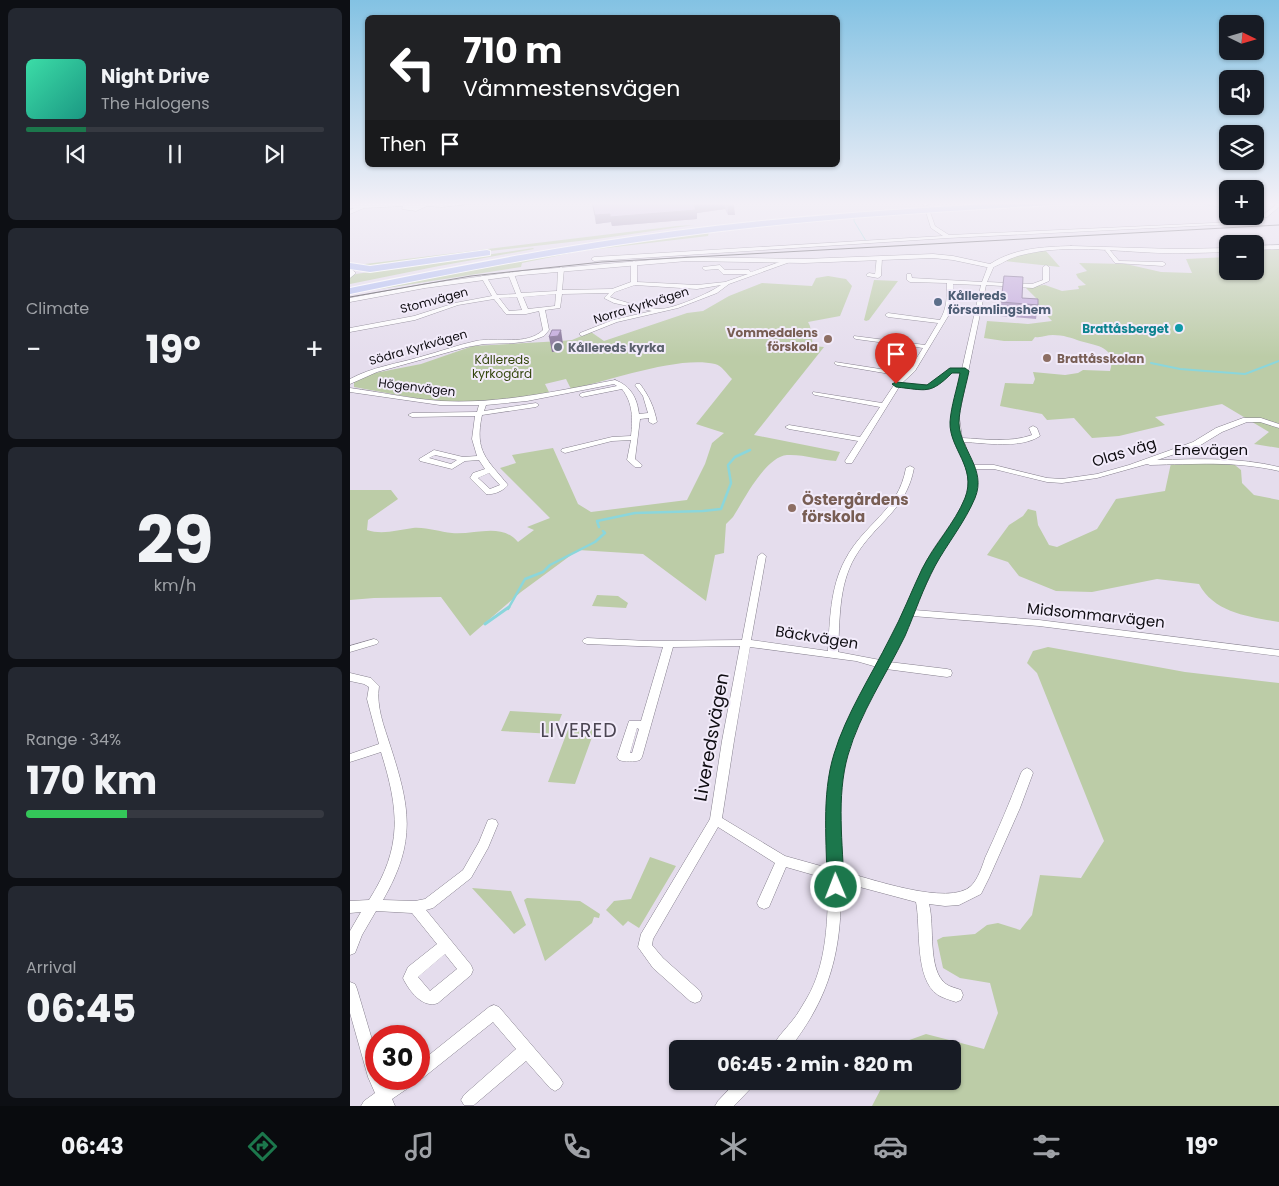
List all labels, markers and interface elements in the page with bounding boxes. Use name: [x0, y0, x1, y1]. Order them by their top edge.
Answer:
north arrow: [1219, 15, 1264, 60]
map controls: [1219, 15, 1264, 280]
text: 710 m: [463, 26, 562, 75]
icon: left: [380, 35, 445, 100]
text: Night Drive: [101, 63, 210, 90]
button: sound: [1219, 70, 1264, 115]
text: Våmmestensvägen: [463, 73, 680, 104]
text: The Halogens: [101, 92, 209, 115]
button: layers: [1219, 125, 1264, 170]
icon: arrive: [436, 130, 464, 158]
text: Then: [380, 131, 426, 158]
icon: previous: [62, 140, 90, 168]
icon: pause: [161, 140, 189, 168]
icon: next: [260, 140, 288, 168]
button: +: [1219, 180, 1264, 225]
button: −: [1219, 235, 1264, 280]
street label: Norra Kyrkvägen: [591, 282, 691, 328]
street label: Stomvägen: [398, 283, 470, 317]
place label: Kållereds församlingshem: [948, 287, 1051, 318]
marker: Kållereds församlingshem: [932, 296, 944, 308]
text: Climate: [26, 297, 89, 320]
place label: Brattåsberget: [1082, 320, 1169, 337]
marker: Brattåsberget: [1173, 322, 1185, 334]
text: 19°: [146, 323, 201, 376]
place label: Vommedalens förskola: [727, 324, 818, 355]
street label: Södra Kyrkvägen: [367, 325, 469, 369]
text: −: [26, 330, 41, 369]
text: +: [305, 330, 324, 369]
marker: Vommedalens förskola: [822, 333, 834, 345]
pin: [875, 333, 917, 384]
place label: Kållereds kyrka: [568, 339, 665, 356]
icon: arrive: [882, 340, 910, 368]
marker: Kållereds kyrka: [552, 341, 564, 353]
place label: Brattåsskolan: [1057, 350, 1144, 367]
park label: Kållereds kyrkogård: [472, 351, 532, 382]
marker: Brattåsskolan: [1041, 352, 1053, 364]
street label: Högenvägen: [378, 374, 456, 400]
street label: Olas väg: [1089, 432, 1159, 472]
street label: Enevägen: [1174, 439, 1248, 460]
place label: Östergårdens förskola: [802, 489, 909, 527]
text: 29: [136, 495, 214, 586]
marker: Östergårdens förskola: [786, 502, 798, 514]
text: km/h: [154, 574, 196, 597]
street label: Midsommarvägen: [1026, 597, 1166, 633]
street label: Bäckvägen: [774, 620, 860, 654]
street label: Liveredsvägen: [687, 671, 735, 803]
district label: LIVERED: [540, 717, 618, 744]
text: Range · 34%: [26, 728, 121, 751]
text: 170 km: [26, 754, 157, 807]
position arrow: [809, 860, 861, 912]
text: Arrival: [26, 956, 76, 979]
text: 06:45: [26, 982, 136, 1035]
speed limit sign: 30: [365, 1025, 430, 1090]
text: 06:45 · 2 min · 820 m: [717, 1051, 913, 1078]
icon: directions: [245, 1129, 280, 1164]
icon: music: [402, 1129, 437, 1164]
icon: phone: [559, 1129, 594, 1164]
icon: climate: [716, 1129, 751, 1164]
icon: car: [873, 1129, 908, 1164]
icon: filters: [1029, 1129, 1064, 1164]
text: 06:43: [61, 1131, 124, 1162]
text: 19°: [1186, 1131, 1218, 1162]

